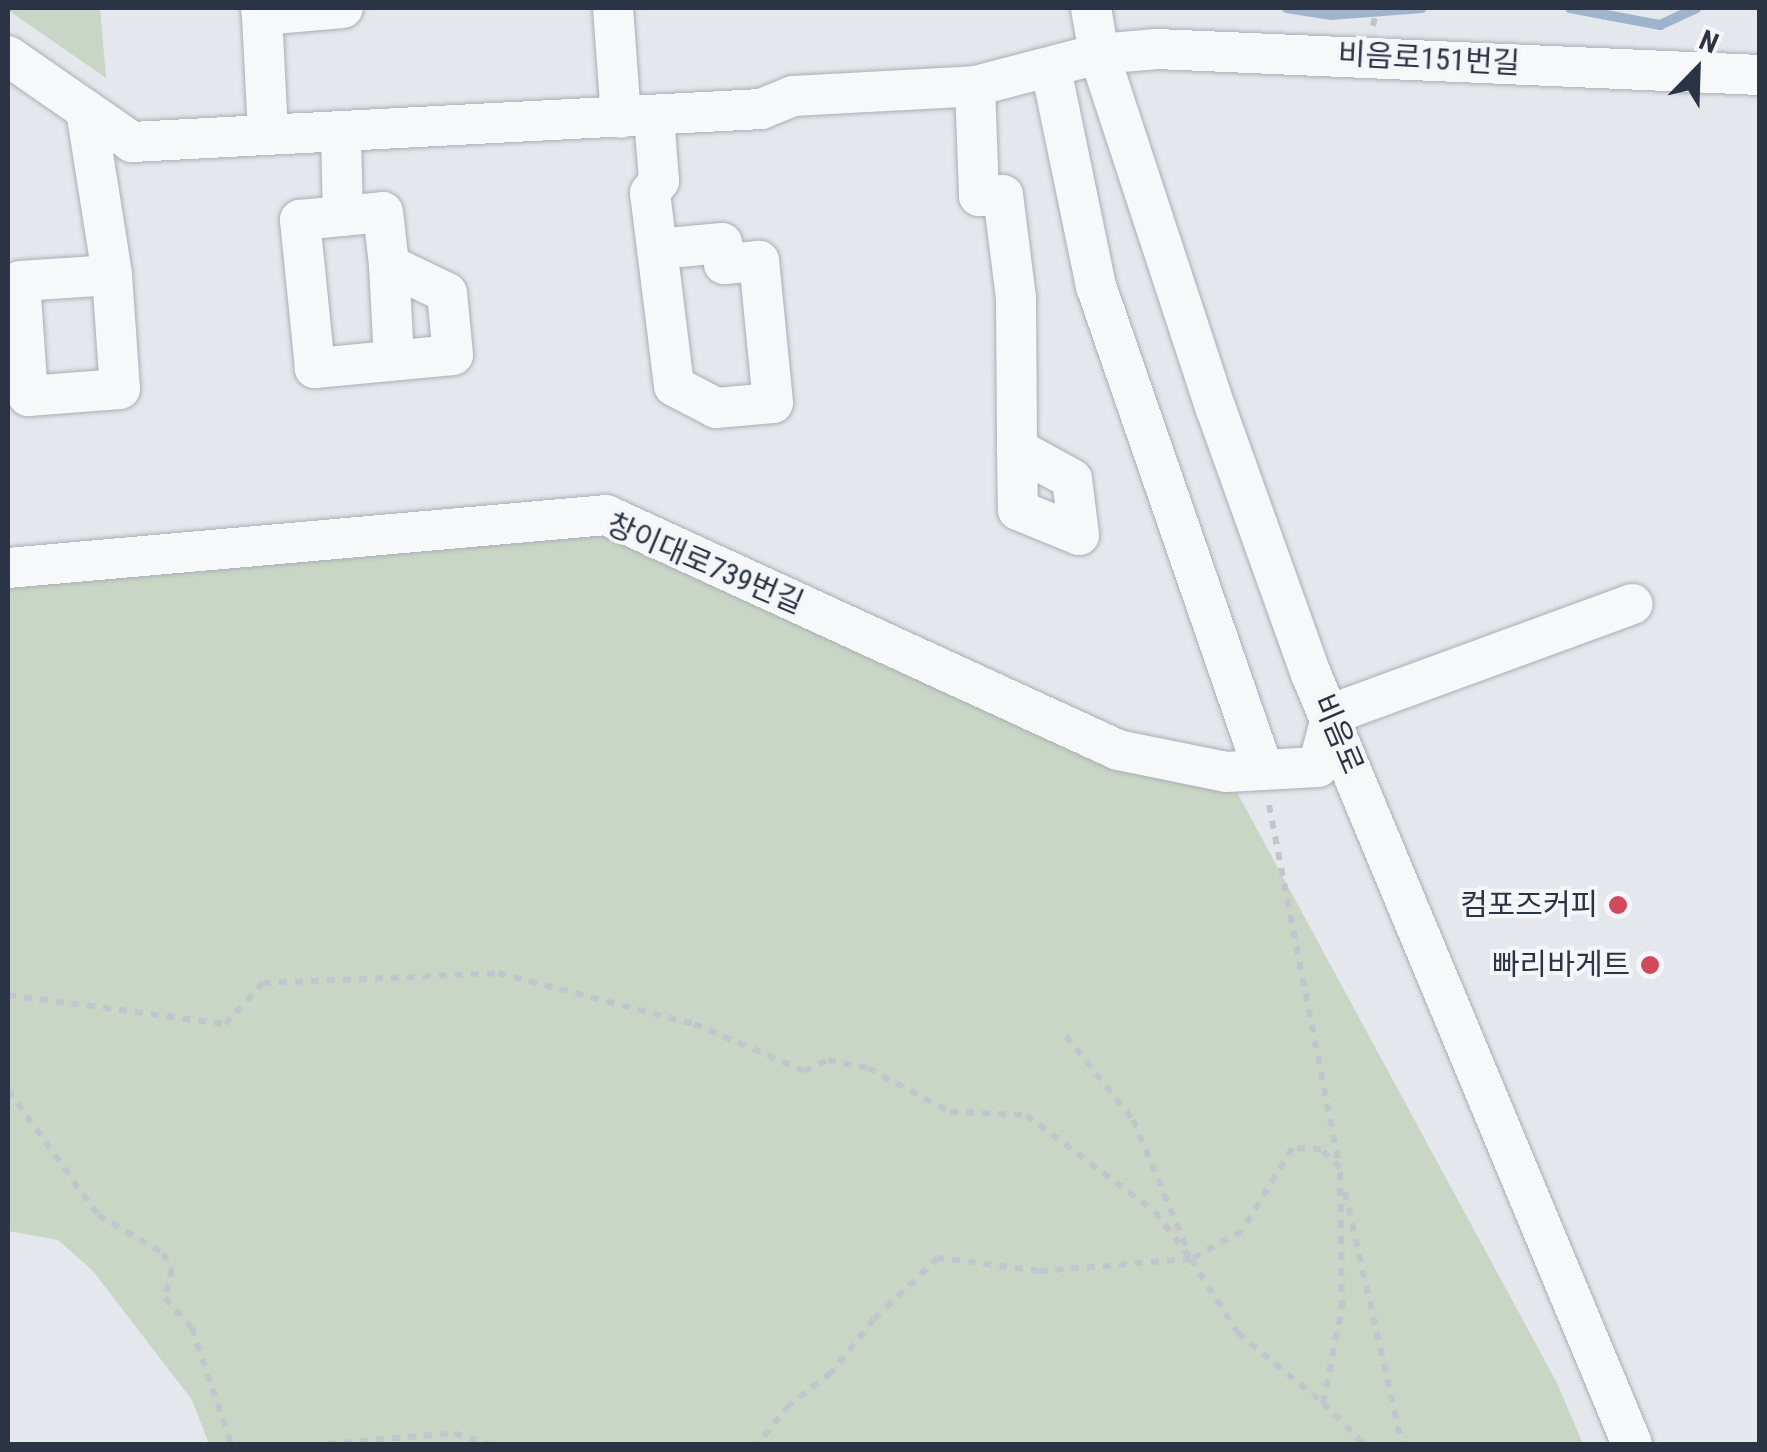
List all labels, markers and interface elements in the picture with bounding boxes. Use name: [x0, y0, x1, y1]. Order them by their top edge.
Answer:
north arrow: [1647, 20, 1747, 120]
text: N: [1695, 23, 1723, 60]
street label: 비음로151번길: [1337, 36, 1521, 82]
street label: 창이대로739번길: [601, 506, 809, 622]
street label: 비음로: [1305, 689, 1371, 779]
place label: 컴포즈커피: [1460, 887, 1598, 923]
marker: 컴포즈커피: [1607, 894, 1629, 916]
place label: 빠리바게트: [1492, 947, 1630, 983]
marker: 빠리바게트: [1639, 954, 1661, 976]

